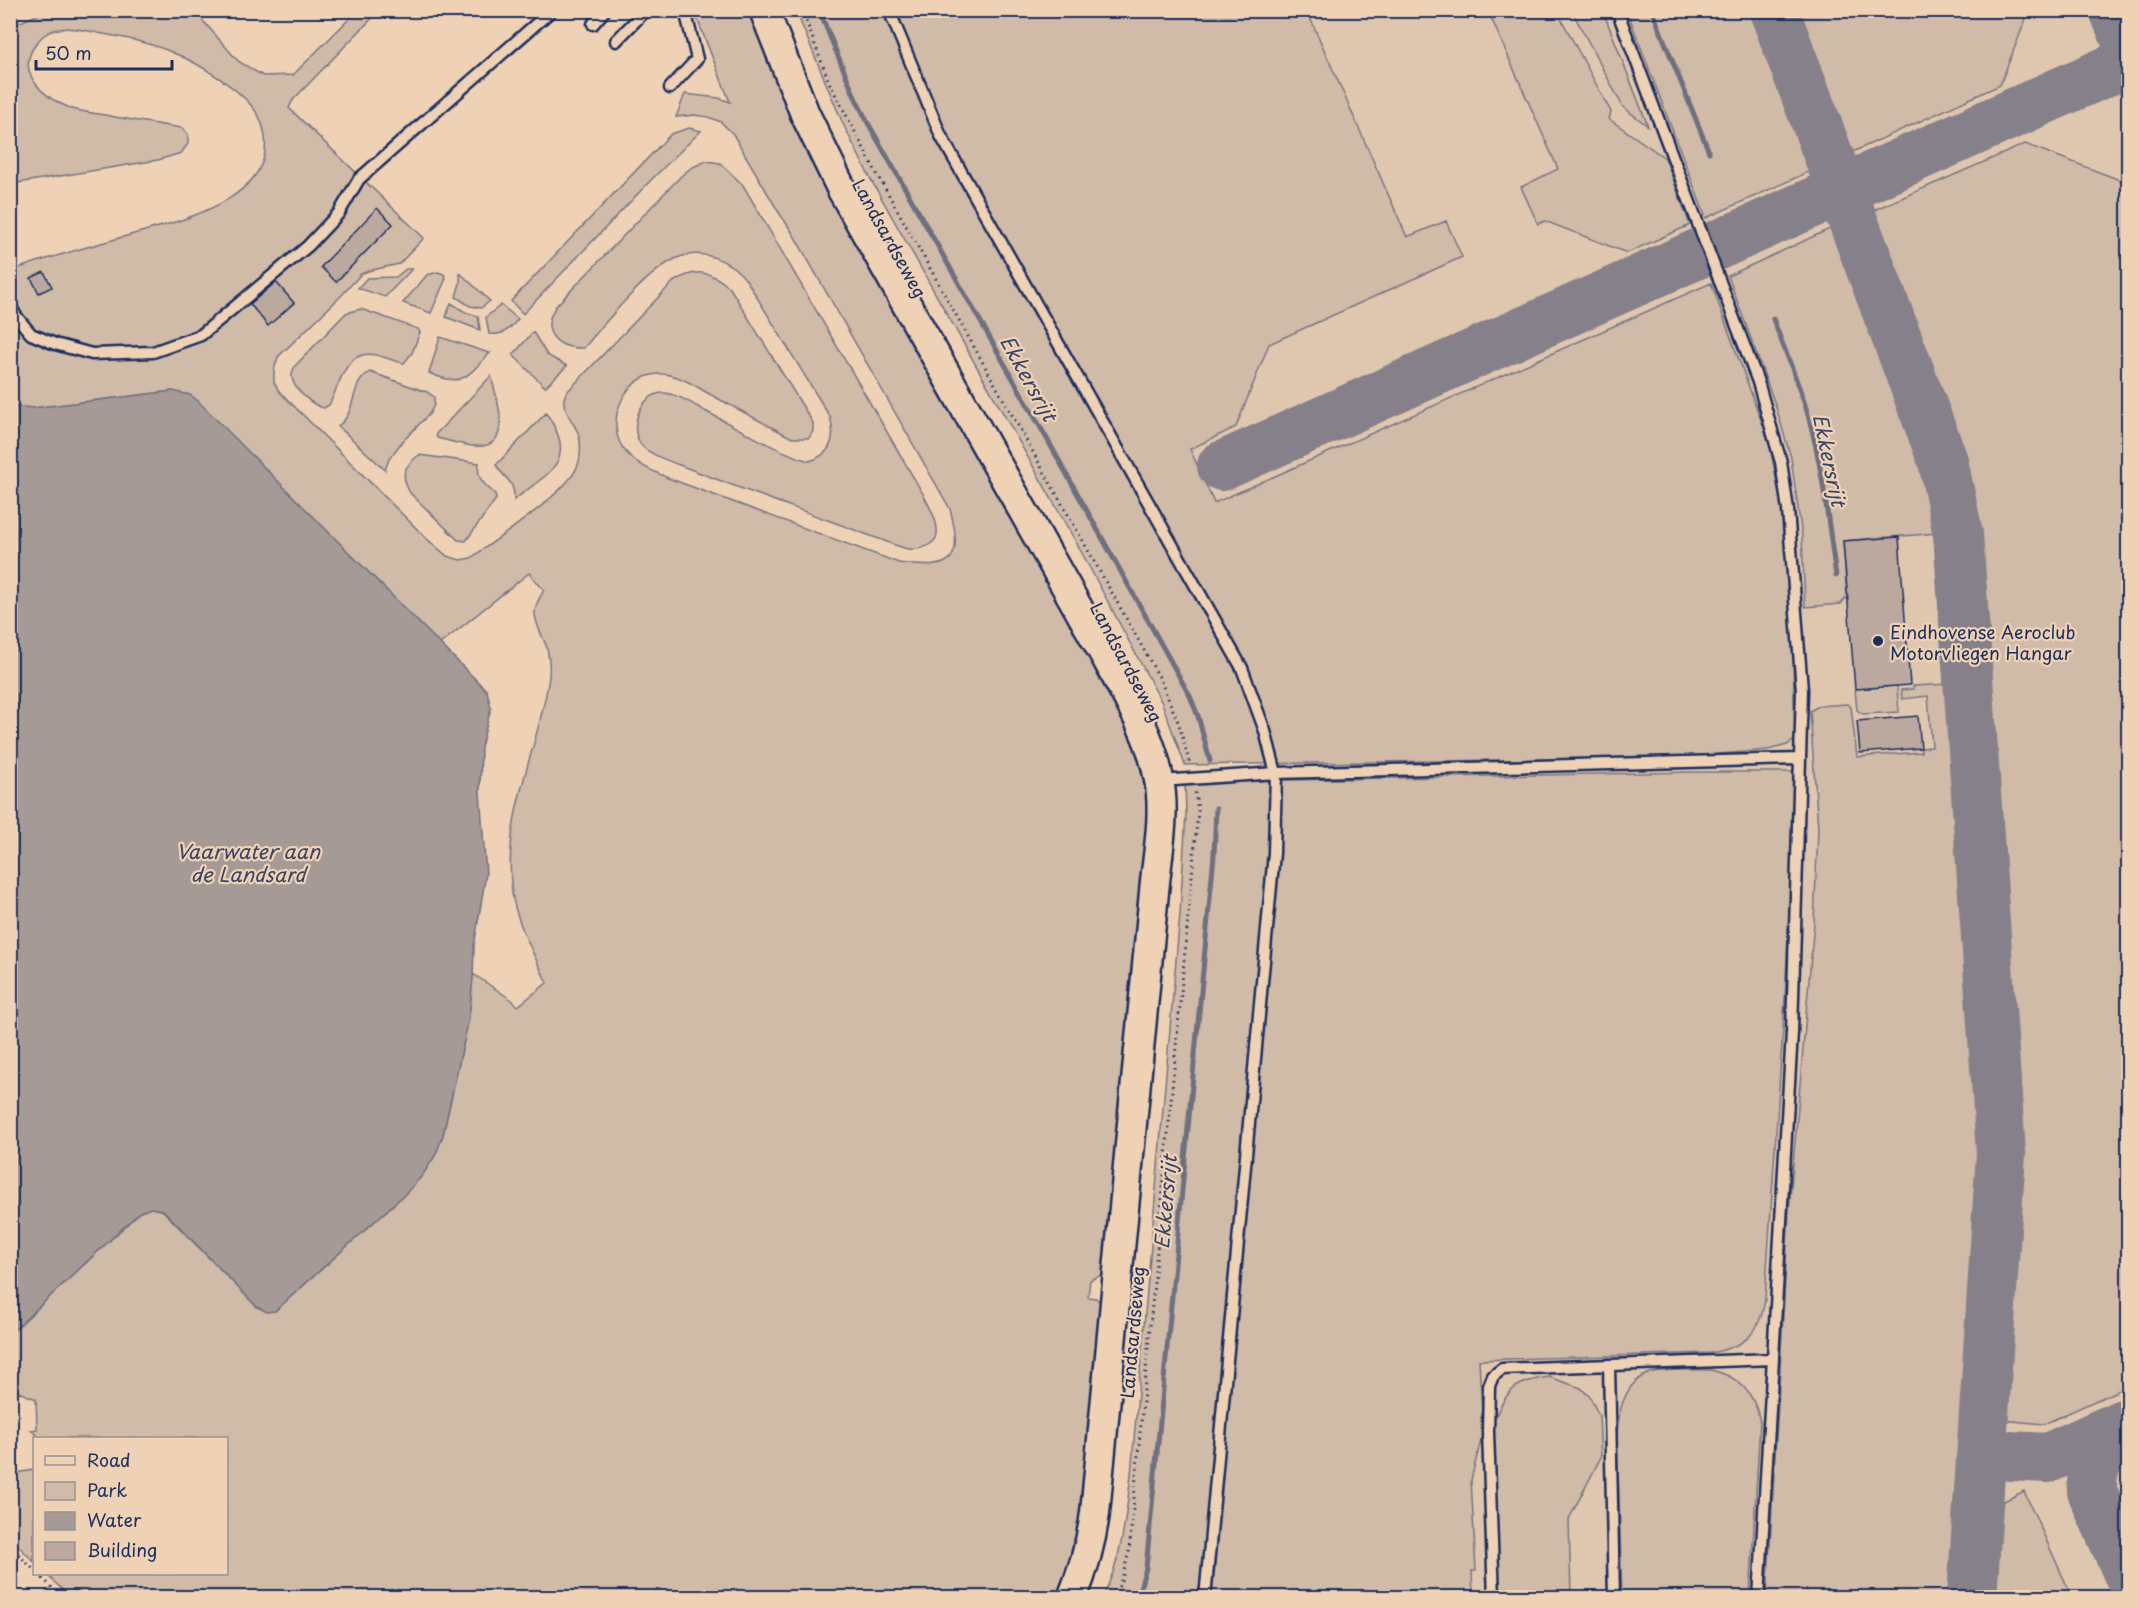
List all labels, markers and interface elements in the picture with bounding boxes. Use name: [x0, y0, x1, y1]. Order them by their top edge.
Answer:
scale bar: [36, 33, 172, 71]
text: 50 m: [45, 39, 92, 66]
street label: Landsardseweg: [846, 173, 934, 303]
water label: Ekkersrijt: [993, 330, 1066, 428]
water label: Ekkersrijt: [1806, 411, 1855, 511]
street label: Landsardseweg: [1084, 597, 1170, 727]
place label: Eindhovense Aeroclub Motorvliegen Hangar: [1890, 618, 2076, 666]
marker: Eindhovense Aeroclub Motorvliegen Hangar: [1871, 634, 1885, 648]
water label: Vaarwater aan de Landsard: [176, 836, 321, 889]
water label: Ekkersrijt: [1146, 1152, 1184, 1250]
street label: Landsardseweg: [1113, 1265, 1151, 1399]
legend: [33, 1437, 228, 1575]
text: Road: [87, 1446, 131, 1473]
text: Park: [87, 1476, 127, 1503]
text: Water: [87, 1506, 142, 1533]
text: Building: [87, 1536, 157, 1563]

